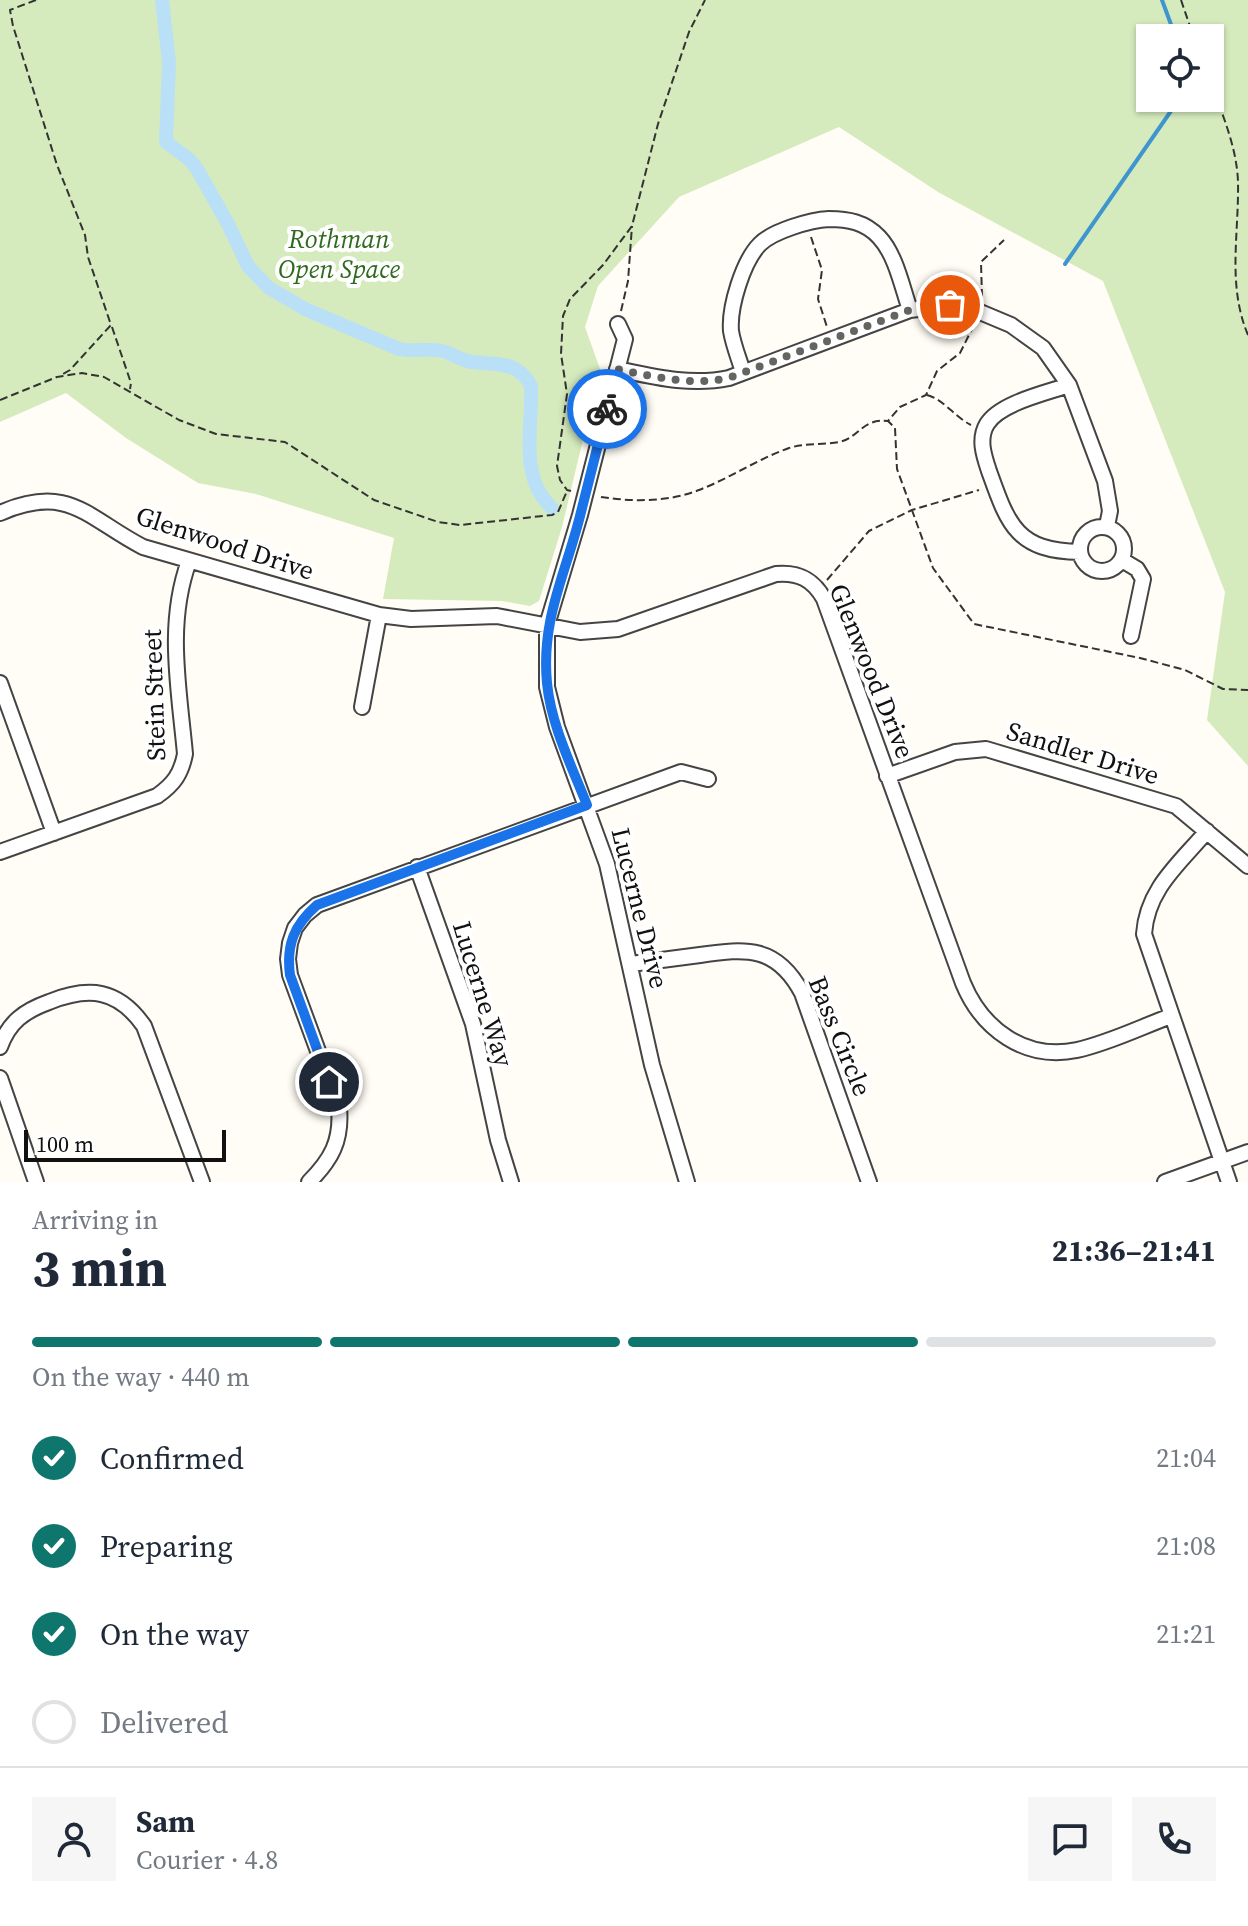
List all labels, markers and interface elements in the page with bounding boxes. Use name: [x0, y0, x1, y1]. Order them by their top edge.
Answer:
map controls: [1136, 24, 1224, 112]
button: locate: [1136, 24, 1224, 112]
park label: Rothman Open Space: [278, 221, 400, 287]
pin: [916, 271, 984, 339]
icon: bag: [928, 283, 972, 327]
courier: [567, 369, 647, 449]
icon: bike: [585, 387, 629, 431]
street label: Glenwood Drive: [131, 497, 319, 589]
street label: Glenwood Drive: [821, 578, 923, 764]
street label: Stein Street: [134, 628, 174, 761]
street label: Sandler Drive: [1002, 713, 1164, 793]
street label: Lucerne Drive: [603, 824, 677, 992]
street label: Lucerne Way: [444, 917, 522, 1072]
street label: Bass Circle: [800, 971, 880, 1101]
pin: [295, 1048, 363, 1116]
icon: home: [307, 1060, 351, 1104]
scale bar: [24, 1126, 226, 1162]
text: 100 m: [36, 1129, 94, 1159]
text: Arriving in: [32, 1202, 158, 1238]
text: 21:36–21:41: [1052, 1230, 1216, 1271]
text: 3 min: [32, 1232, 167, 1303]
text: On the way · 440 m: [32, 1359, 250, 1395]
icon: check: [32, 1436, 76, 1480]
text: Confirmed: [100, 1438, 244, 1479]
text: 21:04: [1156, 1440, 1216, 1476]
icon: check: [32, 1524, 76, 1568]
text: Preparing: [100, 1526, 233, 1567]
text: 21:08: [1156, 1528, 1216, 1564]
icon: check: [32, 1612, 76, 1656]
text: On the way: [100, 1614, 249, 1655]
text: 21:21: [1156, 1616, 1216, 1652]
text: Delivered: [100, 1702, 228, 1743]
button: person: [32, 1797, 116, 1881]
button: chat: [1028, 1797, 1112, 1881]
button: phone: [1132, 1797, 1216, 1881]
text: Sam: [136, 1801, 195, 1842]
text: Courier · 4.8: [136, 1842, 278, 1878]

